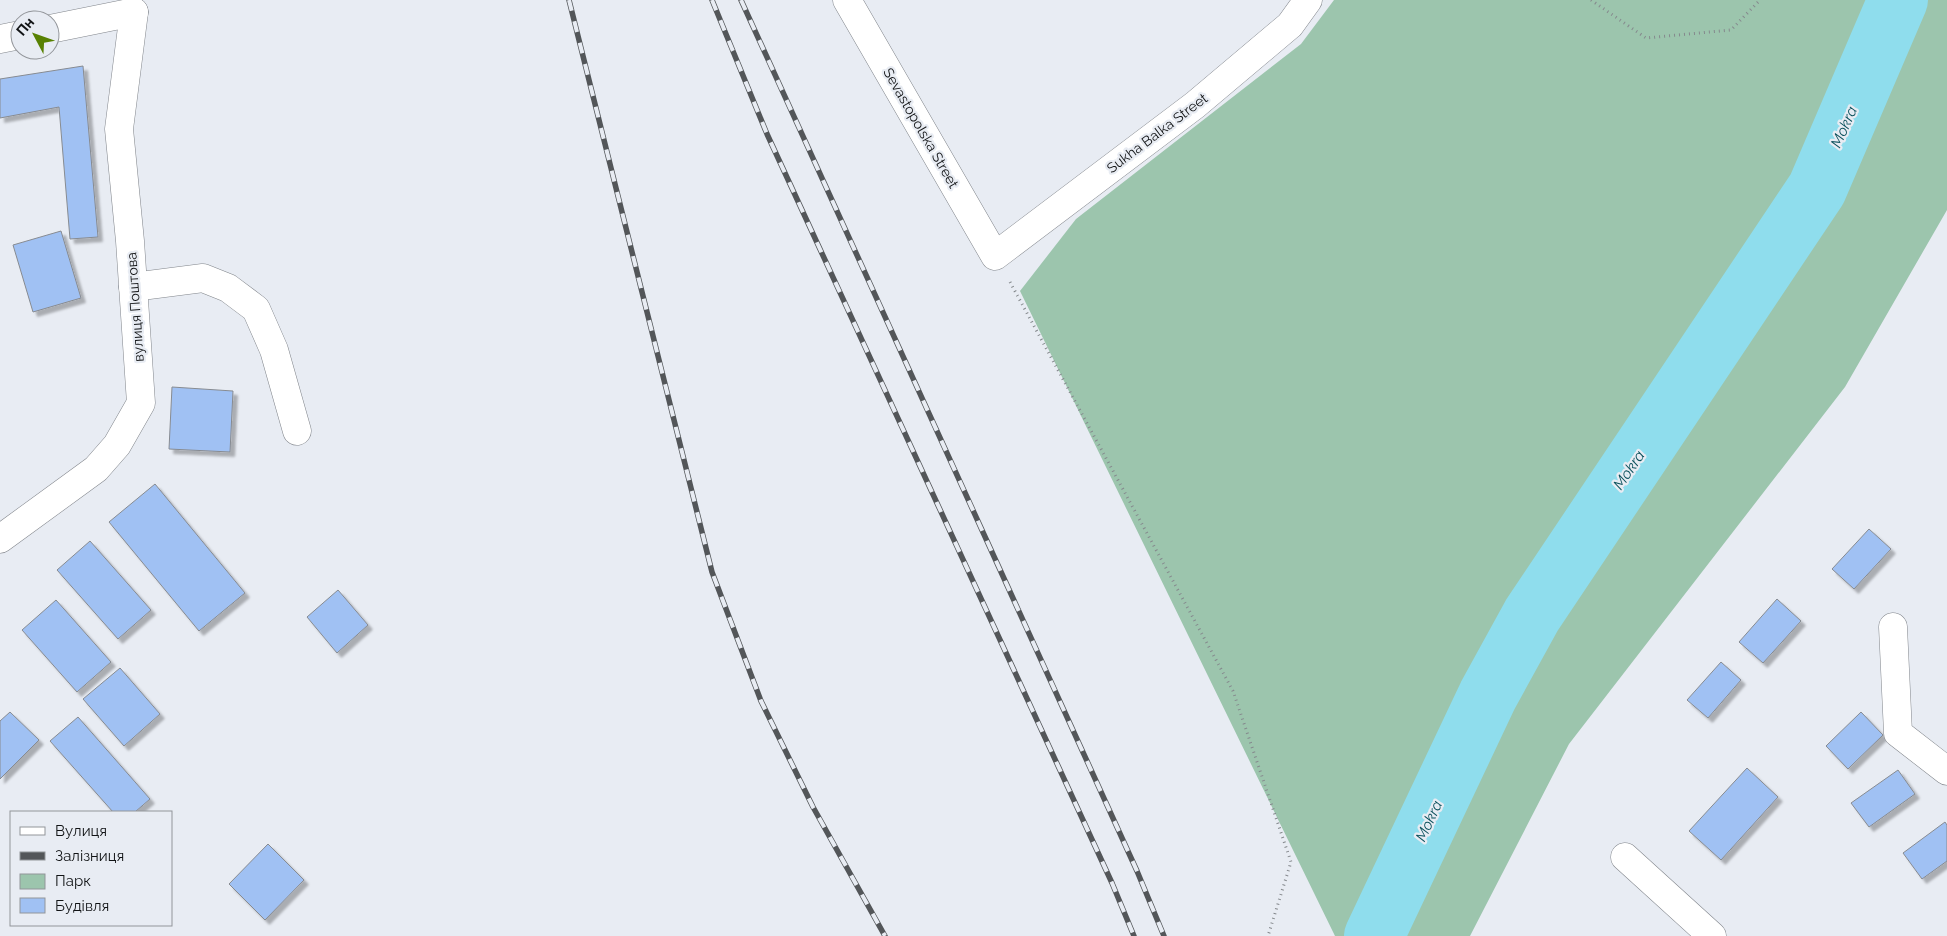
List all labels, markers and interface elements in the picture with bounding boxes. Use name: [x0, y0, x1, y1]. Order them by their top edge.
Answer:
north arrow: [10, 10, 60, 60]
text: Пн: [13, 14, 37, 39]
street label: Sevastopolska Street: [880, 65, 962, 191]
street label: Sukha Balka Street: [1104, 90, 1211, 176]
water label: Mokra: [1827, 104, 1861, 150]
street label: вулиця Поштова: [123, 252, 147, 362]
water label: Mokra: [1610, 447, 1649, 493]
water label: Mokra: [1412, 798, 1446, 844]
legend: [10, 811, 172, 926]
text: Вулиця: [55, 822, 107, 840]
text: Залізниця: [55, 847, 124, 865]
text: Парк: [55, 872, 91, 890]
text: Будівля: [55, 897, 109, 915]

